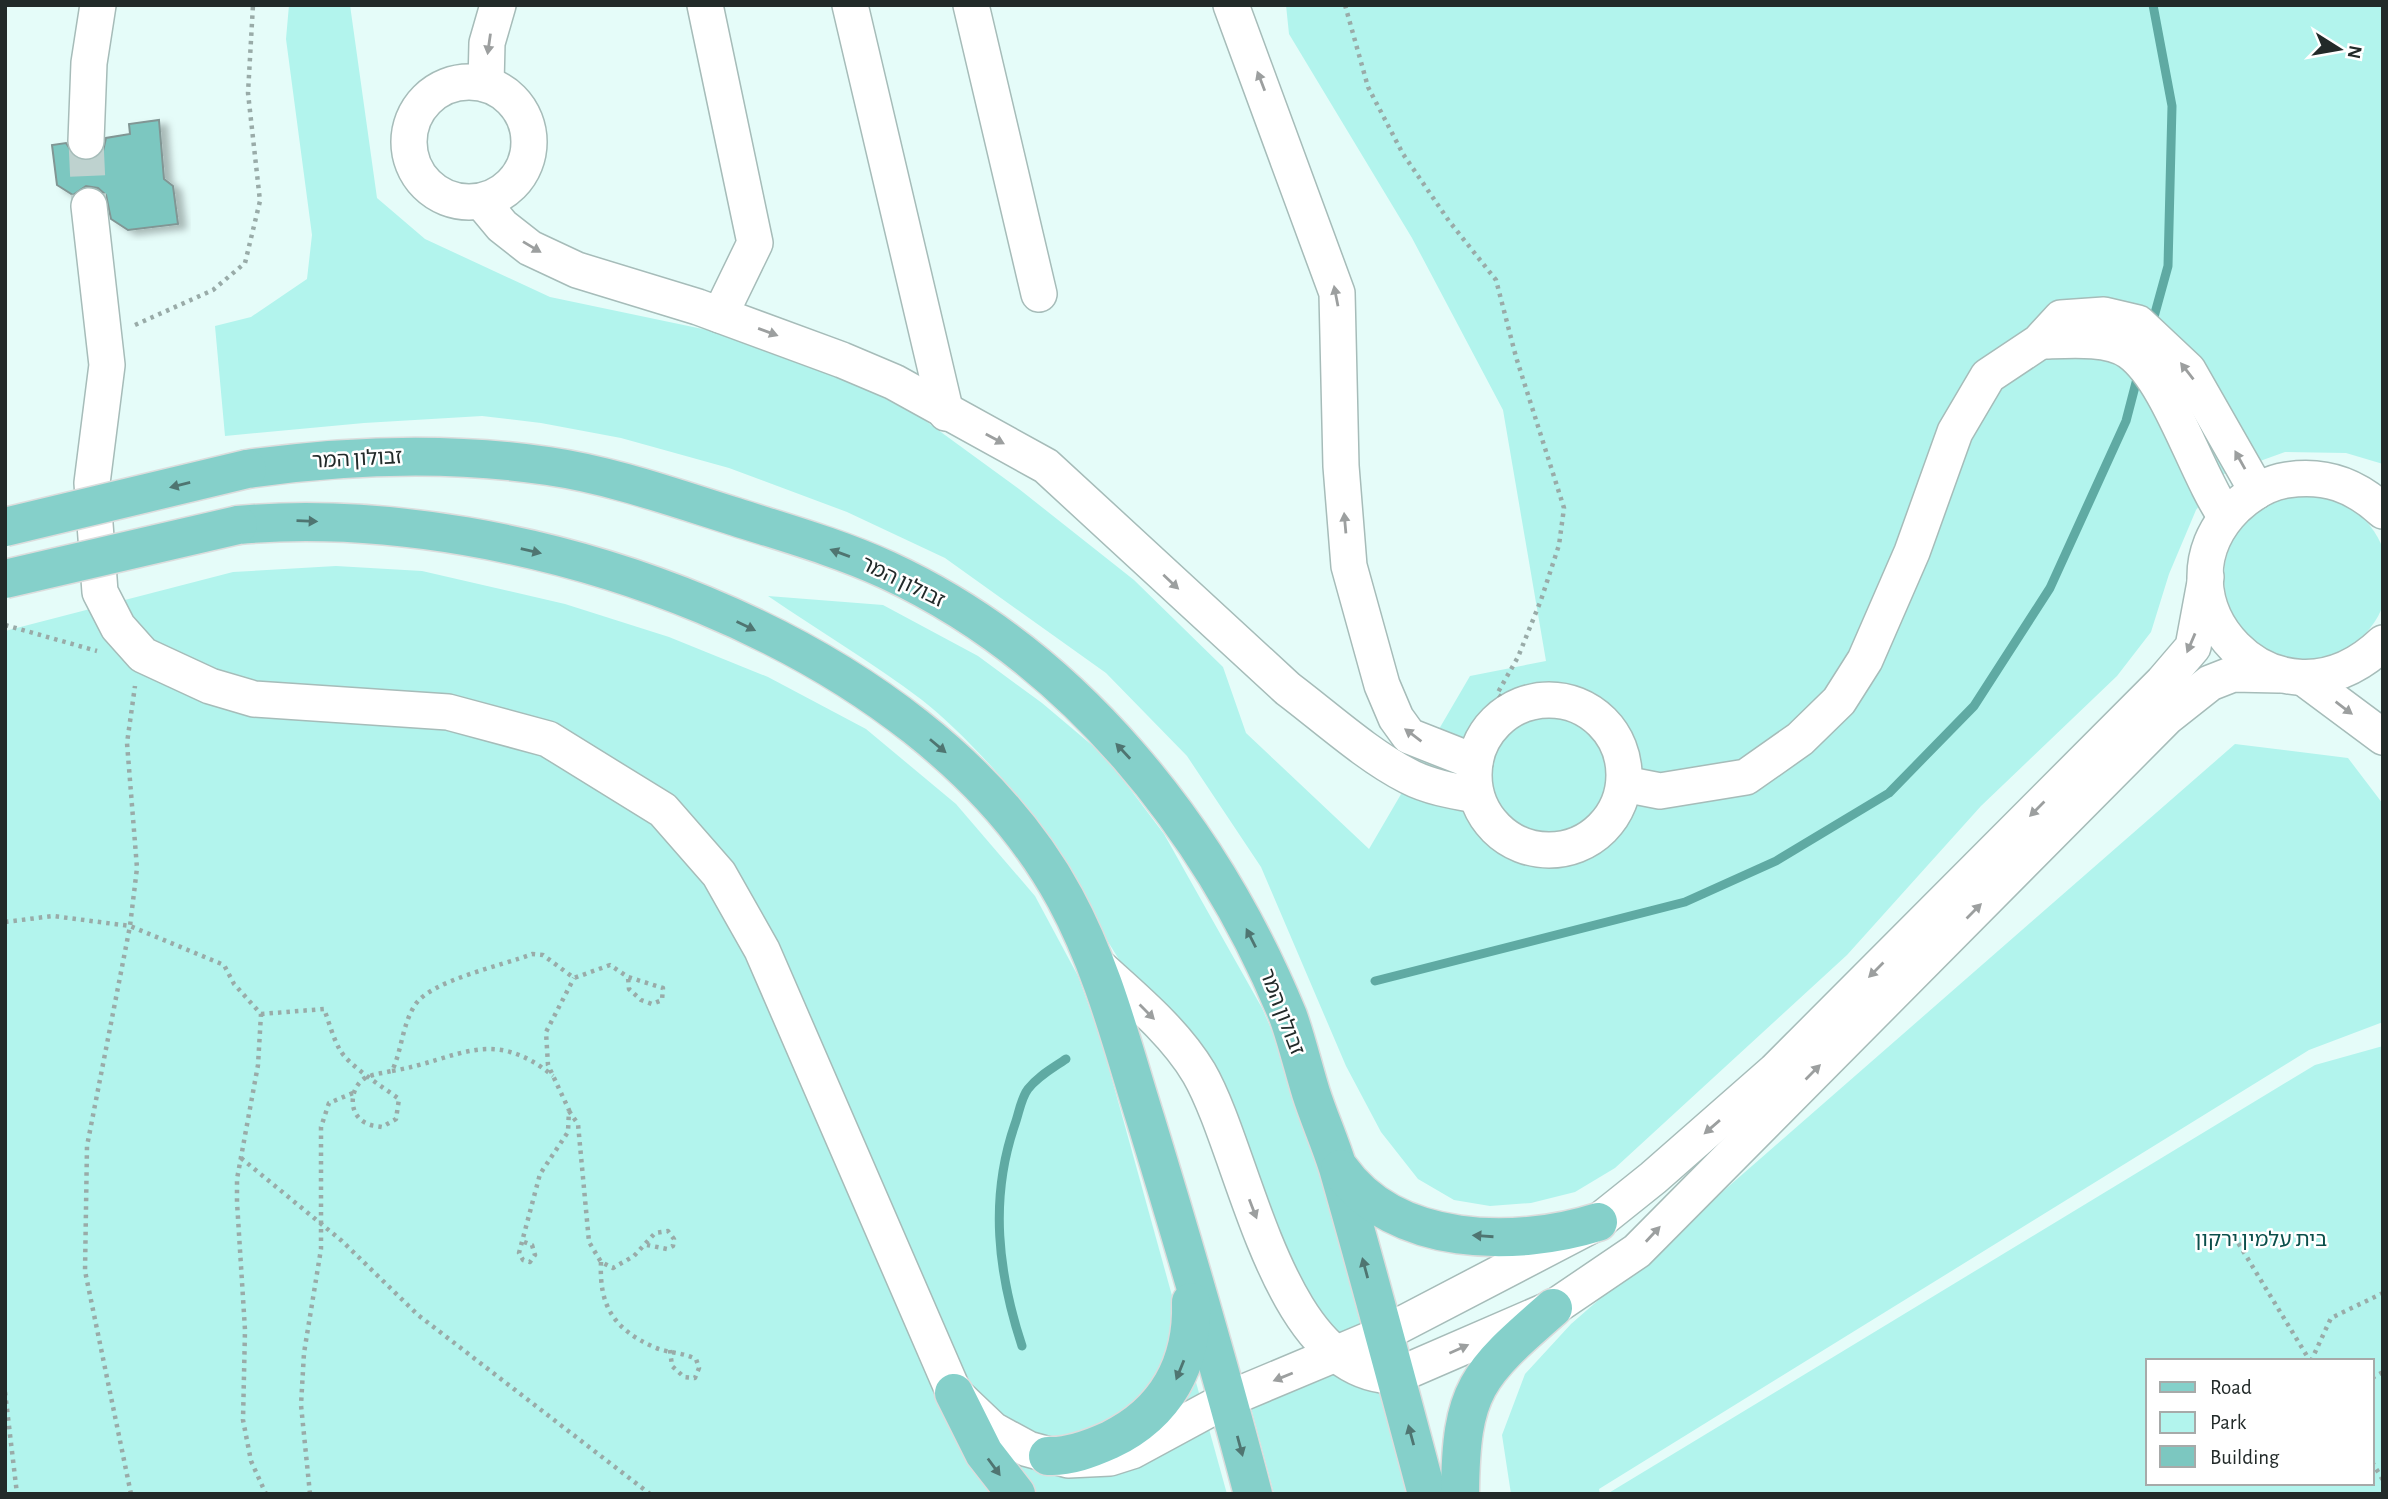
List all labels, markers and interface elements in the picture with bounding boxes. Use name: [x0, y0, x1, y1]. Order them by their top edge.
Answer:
north arrow: [2304, 14, 2374, 84]
one-way arrow: [483, 33, 494, 55]
text: N: [2344, 44, 2365, 60]
one-way arrow: [1255, 71, 1266, 92]
one-way arrow: [522, 241, 541, 254]
one-way arrow: [1330, 285, 1341, 307]
one-way arrow: [758, 327, 779, 338]
one-way arrow: [2179, 363, 2194, 381]
one-way arrow: [986, 433, 1006, 445]
street label: זבולון המר: [311, 446, 403, 472]
one-way arrow: [2234, 450, 2246, 470]
one-way arrow: [169, 480, 191, 491]
one-way arrow: [1339, 512, 1350, 534]
one-way arrow: [296, 516, 318, 527]
one-way arrow: [520, 546, 542, 557]
one-way arrow: [829, 547, 850, 558]
street label: זבולון המר: [858, 553, 948, 611]
one-way arrow: [1162, 573, 1179, 589]
one-way arrow: [736, 620, 756, 631]
one-way arrow: [2186, 633, 2197, 654]
one-way arrow: [2335, 701, 2353, 715]
one-way arrow: [1404, 728, 1422, 743]
one-way arrow: [929, 738, 946, 753]
one-way arrow: [1116, 743, 1132, 760]
one-way arrow: [2028, 800, 2045, 817]
one-way arrow: [1965, 903, 1982, 920]
one-way arrow: [1245, 928, 1257, 948]
one-way arrow: [1868, 961, 1885, 977]
street label: זבולון המר: [1256, 966, 1308, 1058]
one-way arrow: [1138, 1003, 1155, 1020]
one-way arrow: [1804, 1065, 1821, 1081]
one-way arrow: [1703, 1119, 1721, 1135]
one-way arrow: [1248, 1199, 1259, 1220]
one-way arrow: [1644, 1226, 1660, 1243]
park label: בית עלמין ירקון: [2195, 1229, 2327, 1250]
one-way arrow: [1472, 1230, 1494, 1241]
one-way arrow: [1359, 1257, 1370, 1279]
one-way arrow: [1449, 1344, 1470, 1355]
one-way arrow: [1175, 1359, 1186, 1380]
legend: [2146, 1359, 2374, 1485]
one-way arrow: [1273, 1372, 1294, 1383]
text: Road: [2210, 1377, 2252, 1398]
text: Park: [2210, 1412, 2247, 1433]
one-way arrow: [1406, 1424, 1416, 1445]
one-way arrow: [1236, 1436, 1246, 1457]
text: Building: [2210, 1447, 2280, 1468]
one-way arrow: [987, 1458, 1001, 1476]

